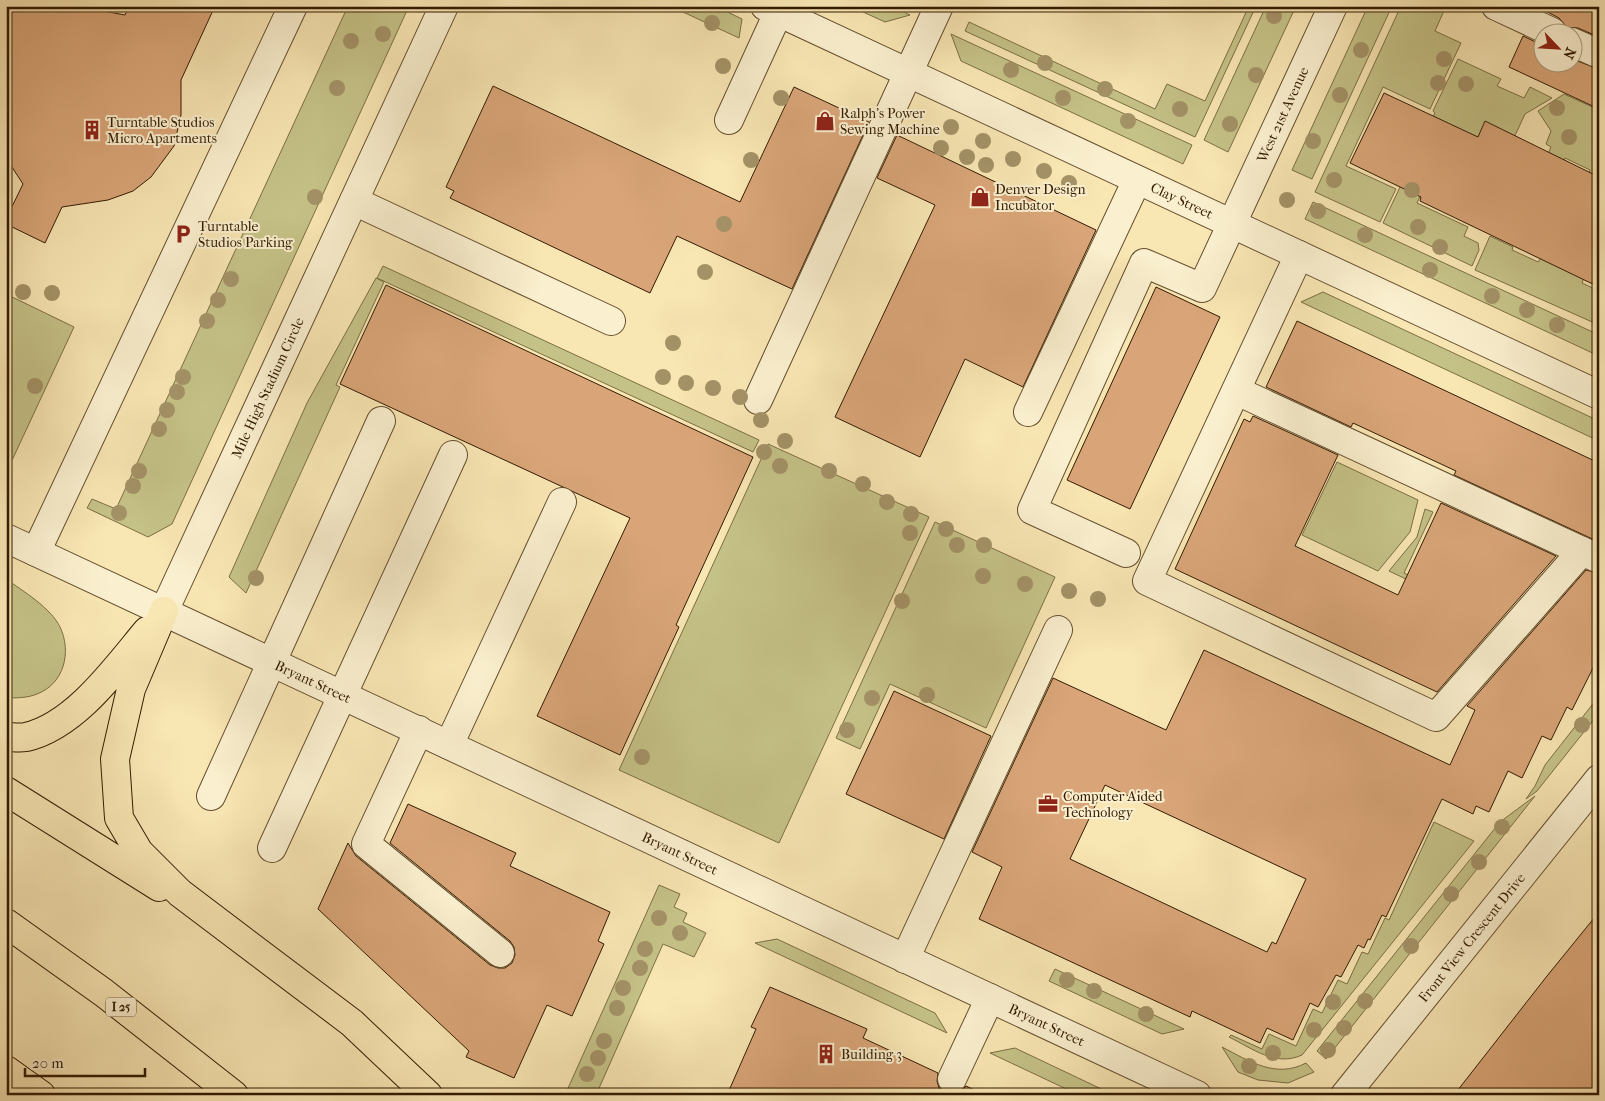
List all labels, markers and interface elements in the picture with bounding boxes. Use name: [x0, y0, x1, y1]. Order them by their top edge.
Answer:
north arrow: [1532, 22, 1582, 72]
text: N: [1559, 45, 1579, 62]
street label: West 21st Avenue: [1253, 64, 1313, 166]
place label: Ralph's Power Sewing Machine: [840, 105, 940, 138]
shop icon: Ralph's Power Sewing Machine: [814, 110, 836, 132]
place label: Turntable Studios Micro Apartments: [107, 114, 217, 147]
building icon: Turntable Studios Micro Apartments: [81, 119, 103, 141]
street label: Clay Street: [1148, 179, 1216, 223]
place label: Denver Design Incubator: [995, 181, 1086, 214]
shop icon: Denver Design Incubator: [969, 186, 991, 208]
place label: Turntable Studios Parking: [198, 218, 293, 251]
parking icon: Turntable Studios Parking: [172, 223, 194, 245]
street label: Mile High Stadium Circle: [228, 315, 308, 461]
street label: Bryant Street: [272, 657, 354, 707]
place label: Computer Aided Technology: [1063, 788, 1163, 821]
office icon: Computer Aided Technology: [1037, 793, 1059, 815]
street label: Bryant Street: [639, 829, 720, 879]
street label: Front View Crescent Drive: [1415, 870, 1529, 1006]
road number: I 25: [106, 998, 136, 1016]
street label: Bryant Street: [1006, 1000, 1087, 1050]
building icon: Building 3: [815, 1043, 837, 1065]
scale bar: [25, 1046, 145, 1078]
place label: Building 3: [841, 1046, 902, 1063]
text: 20 m: [32, 1054, 64, 1072]

